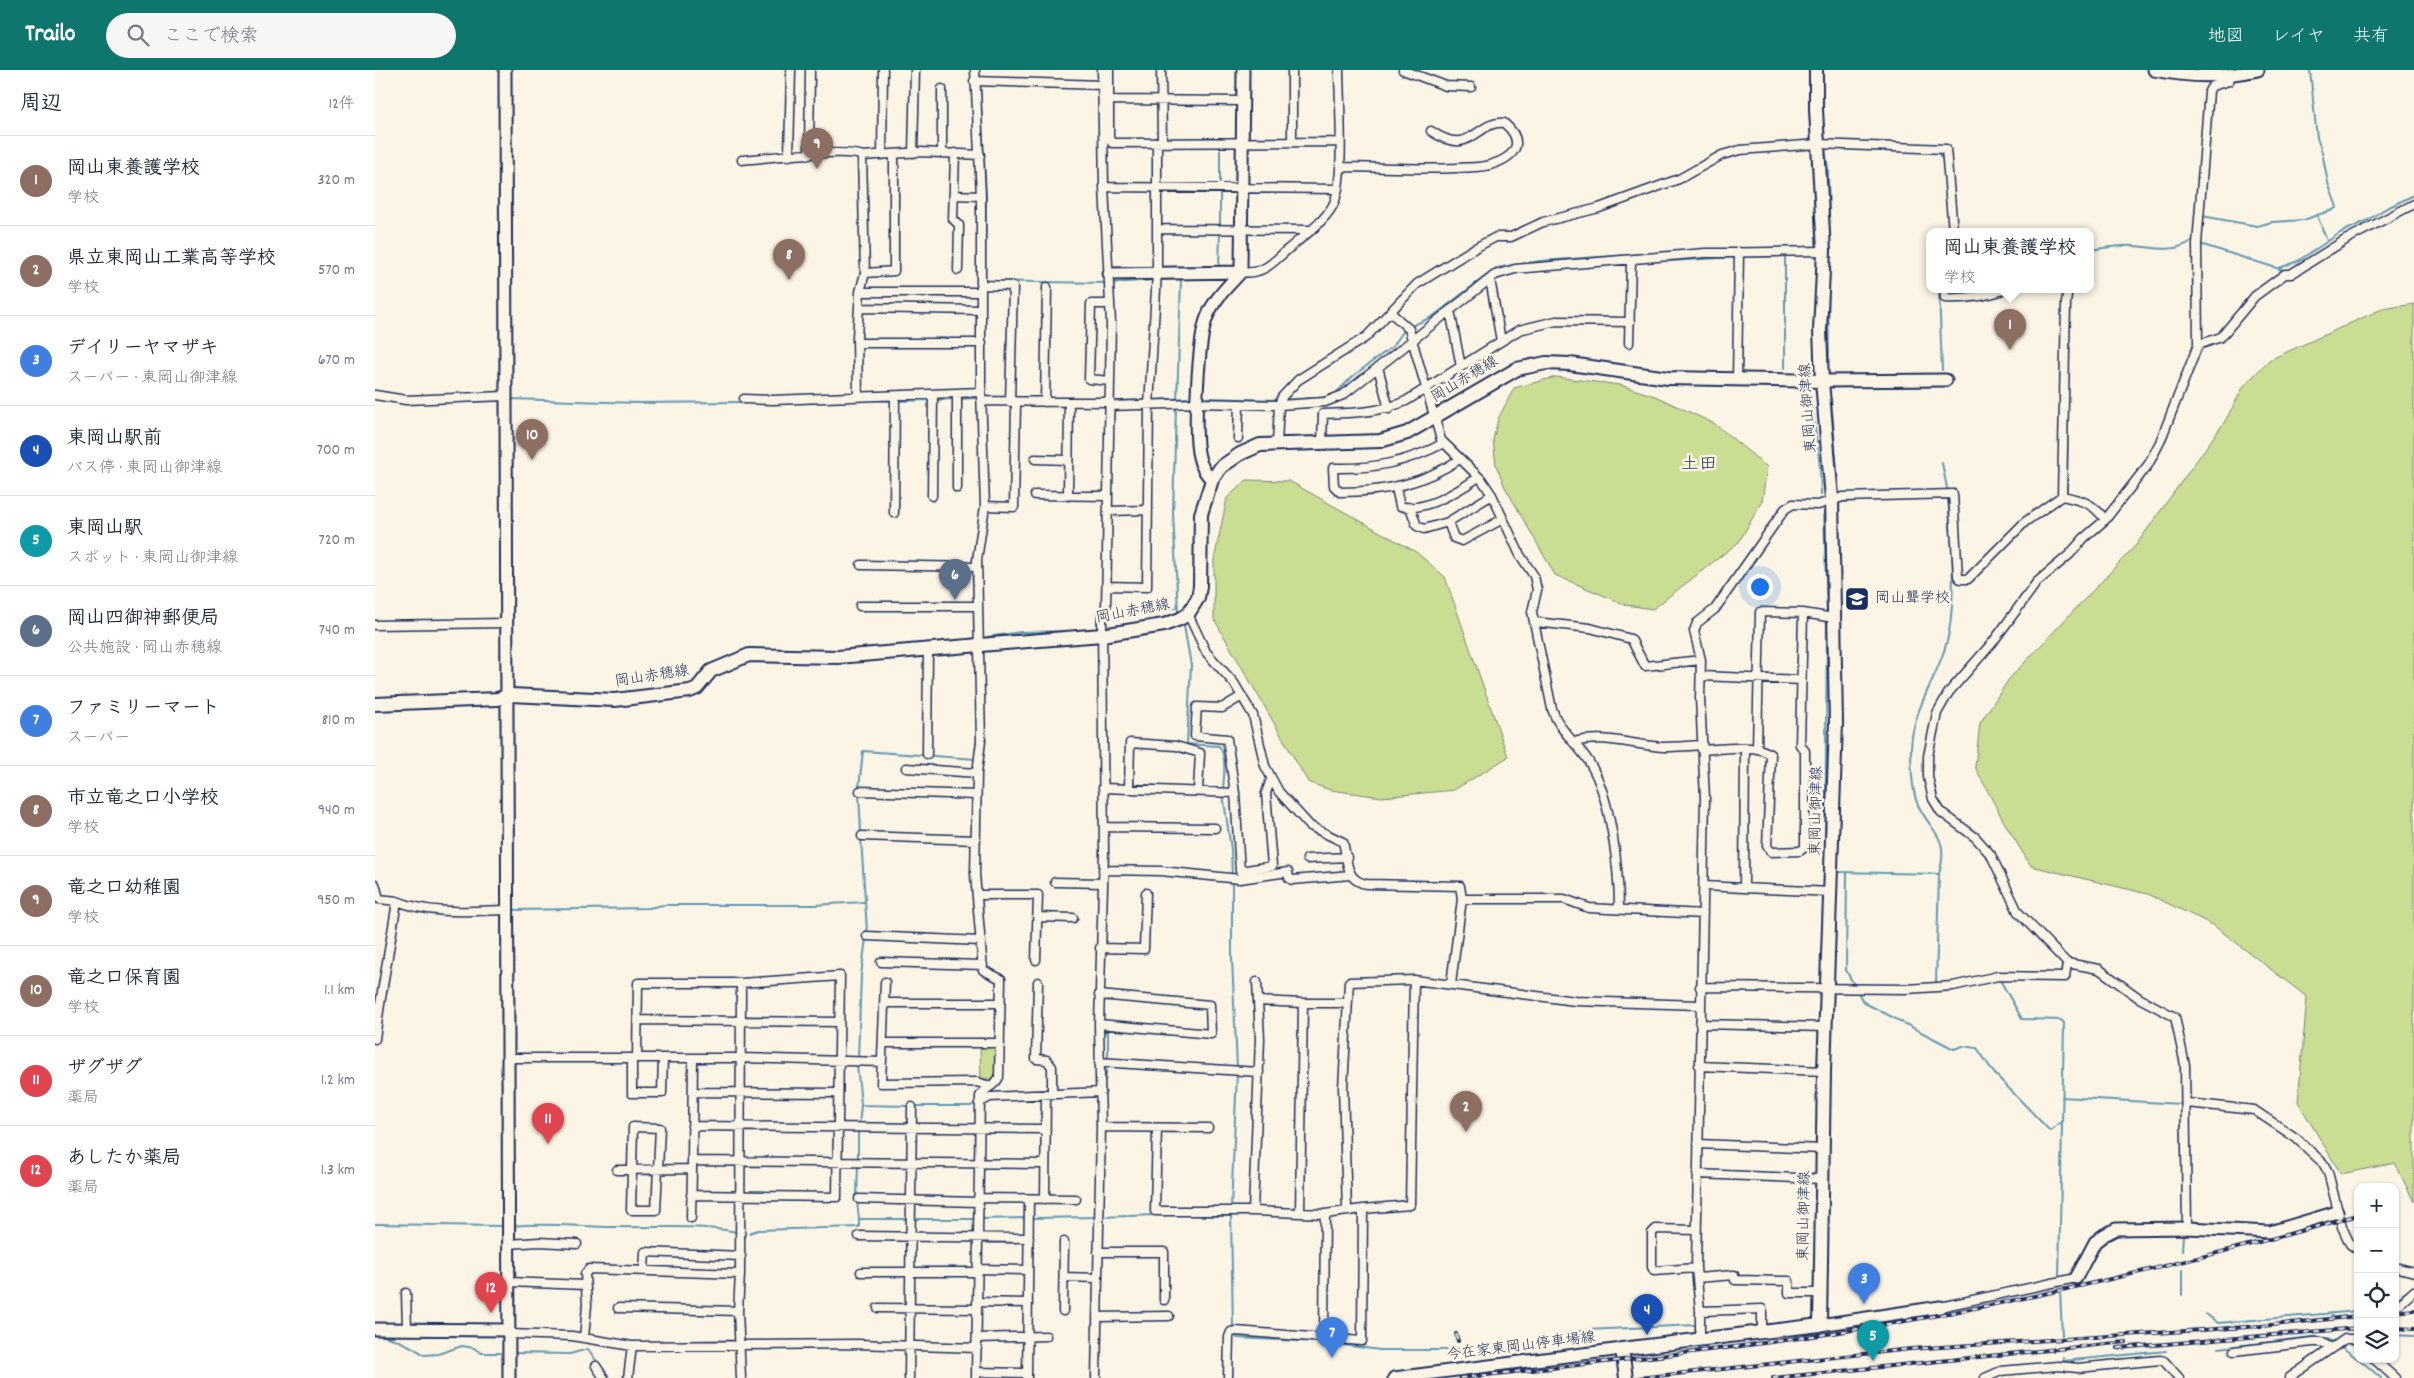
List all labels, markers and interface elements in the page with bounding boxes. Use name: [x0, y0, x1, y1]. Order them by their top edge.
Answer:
search box: [106, 13, 456, 58]
text: Trailo: [25, 18, 76, 52]
icon: search: [124, 21, 152, 49]
text: ここで検索: [164, 24, 259, 51]
text: 地図: [2208, 25, 2244, 50]
text: レイヤ: [2272, 25, 2325, 50]
text: 共有: [2353, 25, 2389, 50]
text: 周辺: [20, 90, 62, 120]
text: 12件: [329, 93, 355, 116]
pin: 9: [801, 128, 833, 169]
text: 岡山東養護学校: [67, 156, 200, 183]
text: 1: [34, 169, 38, 192]
text: 320 m: [318, 169, 355, 192]
text: 学校: [67, 187, 99, 210]
popup: [1926, 228, 2094, 293]
text: 岡山東養護学校: [1943, 236, 2077, 263]
pin: 8: [773, 239, 805, 280]
text: 県立東岡山工業高等学校: [67, 246, 276, 273]
text: 2: [33, 259, 40, 282]
text: 570 m: [318, 259, 355, 282]
text: 学校: [1943, 267, 1976, 290]
text: 学校: [67, 277, 99, 300]
pin: 1: [1994, 309, 2026, 350]
text: デイリーヤマザキ: [67, 336, 219, 363]
text: 3: [32, 349, 40, 372]
text: 670 m: [318, 349, 355, 372]
street label: 岡山赤穂線: [1427, 351, 1503, 409]
street label: 東岡山御津線: [1795, 362, 1823, 454]
text: スーパー · 東岡山御津線: [67, 367, 237, 390]
pin: 10: [516, 419, 548, 460]
text: 東岡山駅前: [67, 426, 162, 453]
text: 4: [33, 439, 39, 462]
text: 700 m: [317, 439, 355, 462]
district label: 土田: [1681, 453, 1717, 478]
text: バス停 · 東岡山御津線: [67, 457, 222, 480]
text: 東岡山駅: [67, 516, 143, 543]
text: 5: [32, 529, 40, 552]
text: 720 m: [319, 529, 355, 552]
text: スポット · 東岡山御津線: [67, 547, 238, 570]
pin: 6: [939, 559, 971, 600]
your location: [1747, 574, 1773, 600]
school or university icon: 岡山聾学校: [1844, 586, 1870, 612]
place label: 岡山聾学校: [1875, 588, 1950, 610]
street label: 岡山赤穂線: [1094, 594, 1172, 630]
text: 岡山四御神郵便局: [67, 606, 219, 633]
text: 6: [32, 619, 40, 642]
text: 740 m: [319, 619, 355, 642]
text: 公共施設 · 岡山赤穂線: [67, 637, 222, 660]
street label: 岡山赤穂線: [613, 660, 691, 694]
text: ファミリーマート: [67, 696, 220, 723]
text: 7: [33, 709, 39, 732]
text: 810 m: [322, 709, 355, 732]
text: スーパー: [67, 727, 130, 750]
street label: 東岡山御津線: [1805, 766, 1829, 856]
text: 市立竜之口小学校: [67, 786, 219, 813]
text: 8: [33, 799, 39, 822]
text: 940 m: [318, 799, 355, 822]
text: 学校: [67, 817, 99, 840]
text: 竜之口幼稚園: [67, 876, 181, 903]
text: 9: [32, 889, 40, 912]
text: 950 m: [317, 889, 355, 912]
text: 学校: [67, 907, 99, 930]
text: 竜之口保育園: [67, 966, 181, 993]
text: 10: [30, 979, 42, 1002]
text: 1.1 km: [324, 979, 355, 1002]
text: 学校: [67, 997, 99, 1020]
text: ザグザグ: [67, 1056, 142, 1083]
text: 11: [32, 1069, 40, 1092]
text: 1.2 km: [321, 1069, 355, 1092]
text: 薬局: [67, 1087, 99, 1110]
pin: 2: [1450, 1091, 1482, 1132]
pin: 11: [532, 1103, 564, 1144]
text: あしたか薬局: [67, 1146, 181, 1173]
text: 12: [31, 1159, 41, 1182]
text: 1.3 km: [321, 1159, 355, 1182]
street label: 東岡山御津線: [1793, 1171, 1817, 1261]
text: 薬局: [67, 1177, 99, 1200]
map controls: [2354, 1183, 2399, 1363]
button: +: [2354, 1183, 2399, 1228]
button: −: [2354, 1228, 2399, 1273]
pin: 3: [1848, 1263, 1880, 1304]
pin: 12: [475, 1272, 507, 1313]
button: locate: [2354, 1273, 2399, 1318]
pin: 4: [1631, 1294, 1663, 1335]
pin: 7: [1316, 1317, 1348, 1358]
button: layers: [2354, 1318, 2399, 1363]
pin: 5: [1857, 1320, 1889, 1361]
street label: 今在家東岡山停車場線: [1445, 1327, 1597, 1367]

